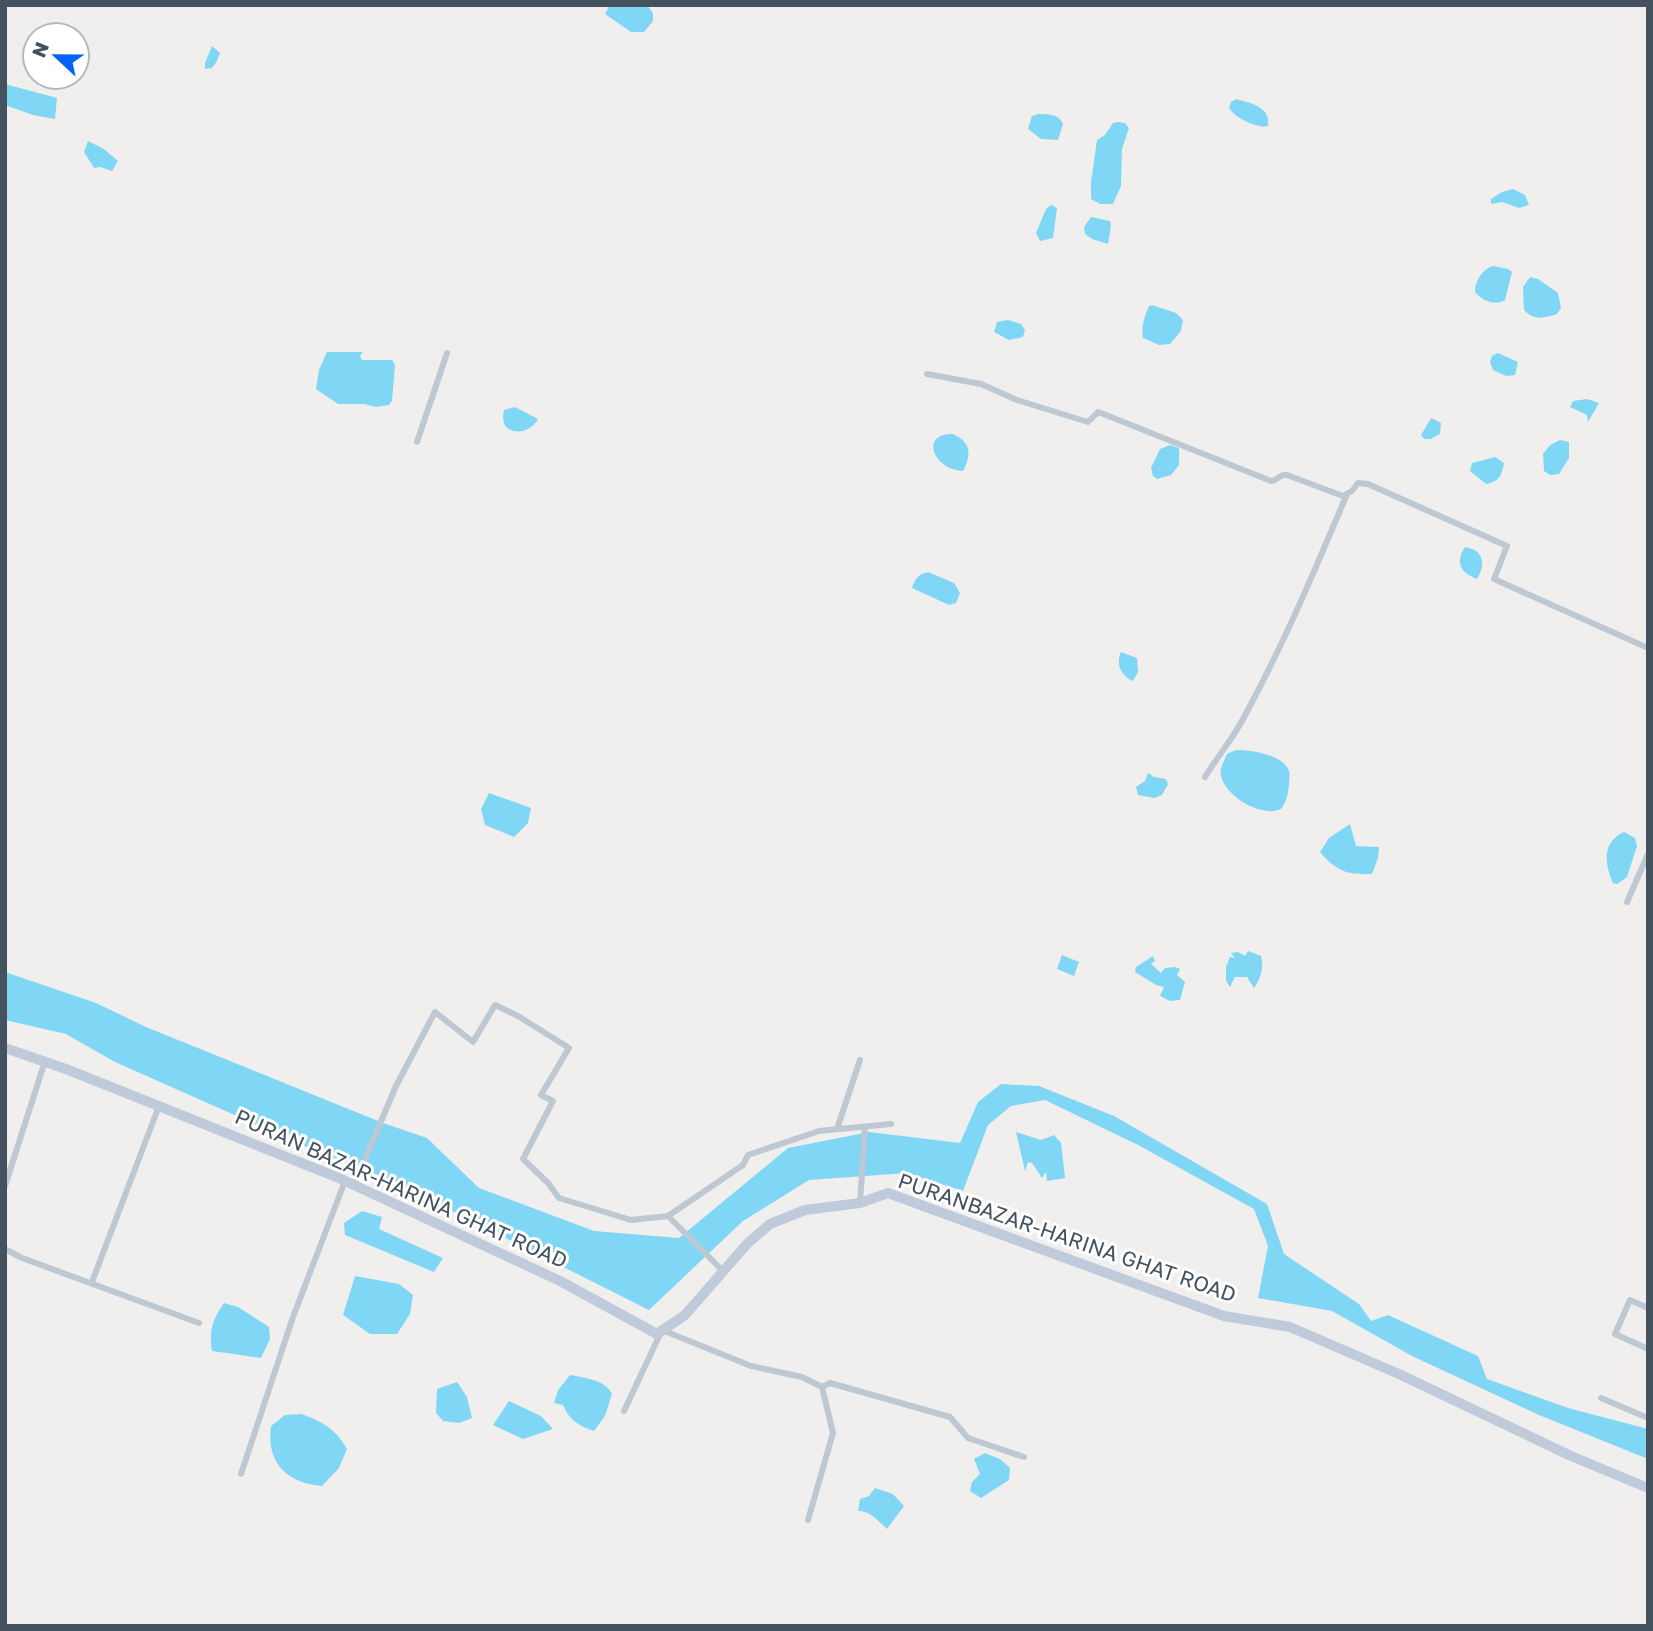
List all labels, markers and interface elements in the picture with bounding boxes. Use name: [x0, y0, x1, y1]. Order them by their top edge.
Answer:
north arrow: [21, 21, 91, 91]
text: N: [26, 38, 53, 60]
street label: PURAN BAZAR-HARINA GHAT ROAD: [231, 1103, 572, 1273]
street label: PURANBAZAR-HARINA GHAT ROAD: [895, 1167, 1240, 1307]

